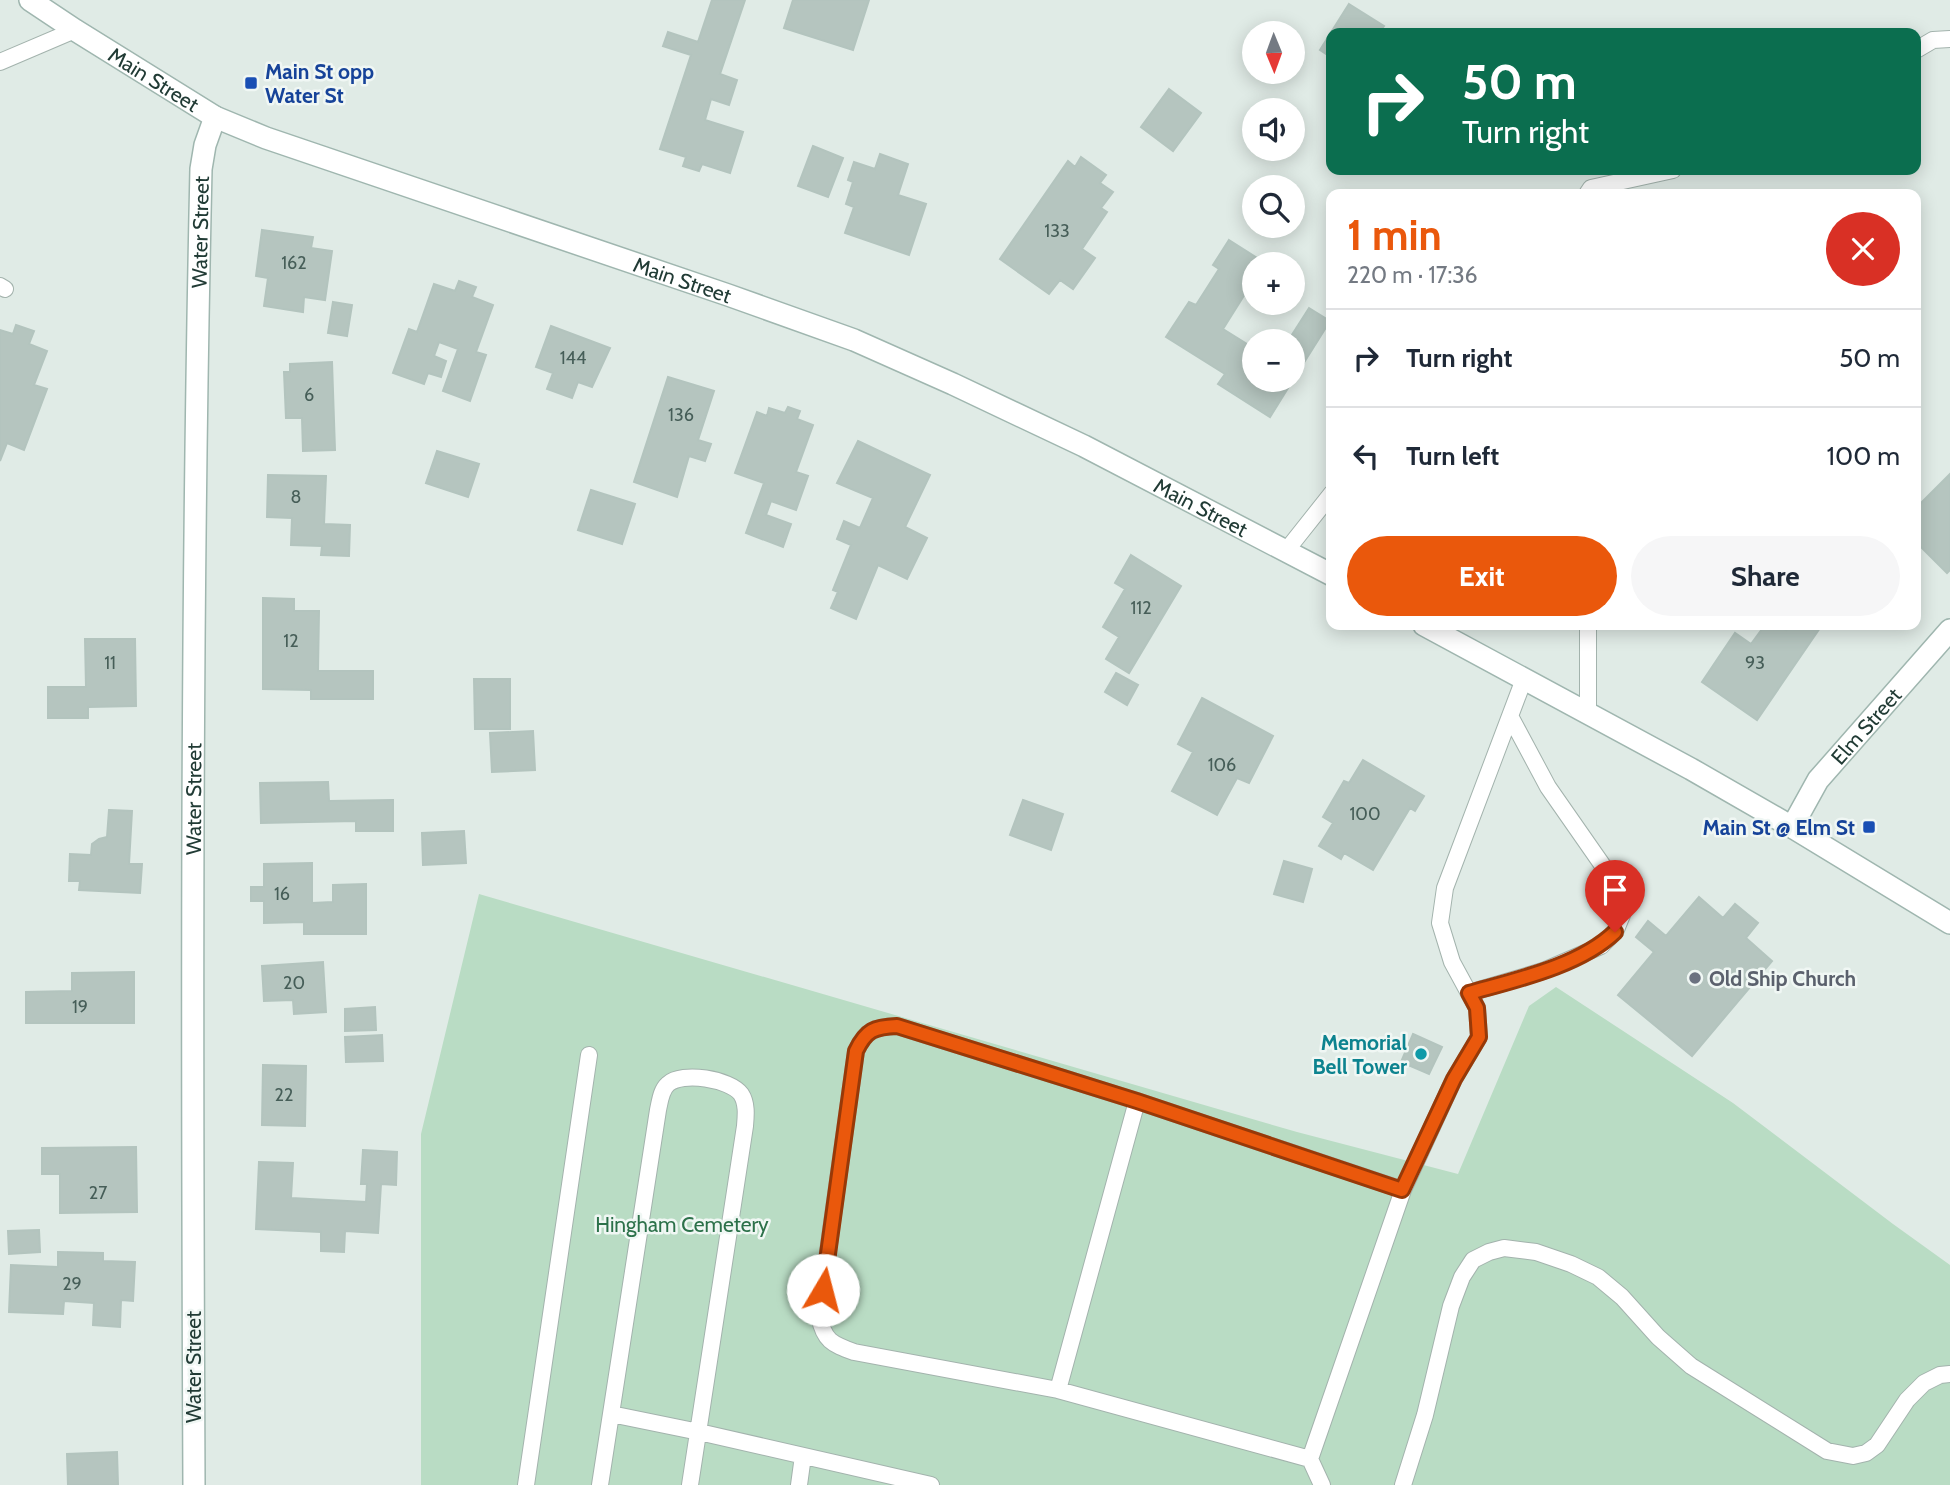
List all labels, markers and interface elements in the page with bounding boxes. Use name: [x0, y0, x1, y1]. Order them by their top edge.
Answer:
north arrow: [1242, 21, 1306, 84]
map controls: [1242, 21, 1305, 392]
street label: Main Street: [104, 42, 204, 117]
text: 50 m: [1462, 52, 1577, 111]
icon: right: [1347, 56, 1438, 147]
place label: Main St opp Water St: [265, 59, 374, 108]
marker: Main St opp Water St: [243, 75, 259, 91]
button: sound: [1242, 98, 1305, 161]
text: Turn right: [1462, 112, 1589, 151]
button: search: [1242, 175, 1305, 238]
street label: Water Street: [186, 176, 213, 288]
text: 1 min: [1347, 209, 1442, 261]
button: close: [1826, 212, 1900, 286]
house number: 133: [1044, 220, 1070, 242]
street label: Main Street: [630, 251, 735, 308]
house number: 162: [281, 252, 307, 274]
button: +: [1242, 252, 1305, 315]
text: 220 m · 17:36: [1347, 261, 1478, 289]
button: −: [1242, 329, 1305, 392]
icon: right: [1347, 339, 1385, 377]
text: Turn right: [1406, 342, 1512, 374]
text: 50 m: [1839, 342, 1900, 374]
house number: 144: [560, 347, 586, 369]
house number: 6: [304, 384, 314, 406]
house number: 136: [668, 404, 694, 426]
icon: left: [1347, 437, 1385, 475]
text: Turn left: [1406, 440, 1499, 472]
text: 100 m: [1827, 440, 1900, 472]
street label: Main Street: [1150, 472, 1252, 541]
house number: 8: [291, 486, 301, 508]
button: Exit: [1347, 536, 1617, 616]
button: Share: [1631, 536, 1900, 616]
house number: 112: [1130, 597, 1152, 619]
house number: 12: [283, 630, 299, 652]
house number: 11: [104, 652, 116, 674]
house number: 93: [1745, 652, 1765, 674]
street label: Elm Street: [1825, 682, 1906, 769]
street label: Water Street: [180, 743, 206, 855]
house number: 106: [1208, 754, 1236, 776]
house number: 100: [1350, 803, 1381, 825]
place label: Main St @ Elm St: [1702, 815, 1855, 840]
marker: Main St @ Elm St: [1861, 819, 1877, 835]
pin: [1585, 860, 1645, 932]
icon: arrive: [1596, 871, 1634, 909]
house number: 16: [274, 883, 290, 905]
place label: Old Ship Church: [1709, 966, 1856, 991]
marker: Old Ship Church: [1687, 970, 1703, 986]
house number: 20: [283, 972, 305, 994]
house number: 19: [72, 996, 88, 1018]
place label: Memorial Bell Tower: [1312, 1030, 1407, 1079]
marker: Memorial Bell Tower: [1413, 1046, 1429, 1062]
house number: 22: [275, 1084, 293, 1106]
house number: 27: [89, 1182, 107, 1204]
park label: Hingham Cemetery: [595, 1212, 769, 1237]
position arrow: [786, 1253, 860, 1327]
house number: 29: [62, 1273, 82, 1295]
street label: Water Street: [181, 1311, 206, 1423]

